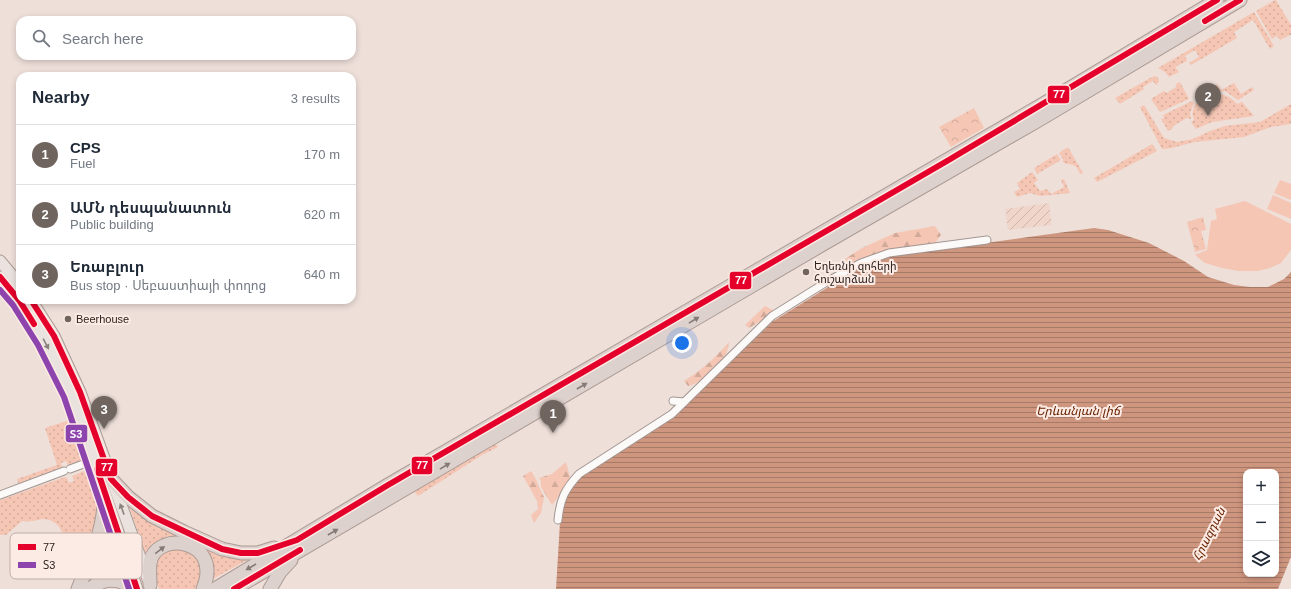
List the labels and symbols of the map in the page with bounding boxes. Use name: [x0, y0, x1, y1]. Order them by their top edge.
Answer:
pin: 2: [1195, 83, 1221, 116]
line badge: 77: [1047, 85, 1070, 104]
text: 77: [1053, 88, 1065, 100]
place label: Եղեռնի զոհերի հուշարձան: [814, 260, 897, 286]
marker: Եղեռնի զոհերի հուշարձան: [801, 267, 811, 277]
line badge: 77: [729, 271, 752, 290]
text: 77: [735, 274, 747, 286]
place label: Beerhouse: [76, 313, 129, 325]
marker: Beerhouse: [63, 314, 73, 324]
one-way arrow: [688, 317, 700, 324]
your location: [672, 333, 692, 353]
one-way arrow: [43, 338, 49, 349]
one-way arrow: [576, 383, 588, 390]
pin: 3: [91, 396, 117, 429]
pin: 1: [540, 400, 566, 433]
water label: Երևանյան լիճ: [1036, 404, 1122, 418]
line badge: Տ3: [65, 424, 88, 443]
text: Տ3: [70, 428, 82, 440]
line badge: 77: [411, 456, 433, 475]
line badge: 77: [95, 458, 118, 477]
text: 77: [416, 459, 428, 471]
text: 77: [101, 461, 113, 473]
one-way arrow: [439, 463, 451, 470]
one-way arrow: [119, 502, 125, 514]
water label: Հրազդան: [1190, 505, 1229, 563]
one-way arrow: [327, 528, 339, 535]
legend: [10, 533, 142, 579]
text: 77: [43, 541, 55, 553]
one-way arrow: [154, 546, 165, 554]
text: Տ3: [43, 559, 55, 571]
one-way arrow: [245, 564, 257, 571]

